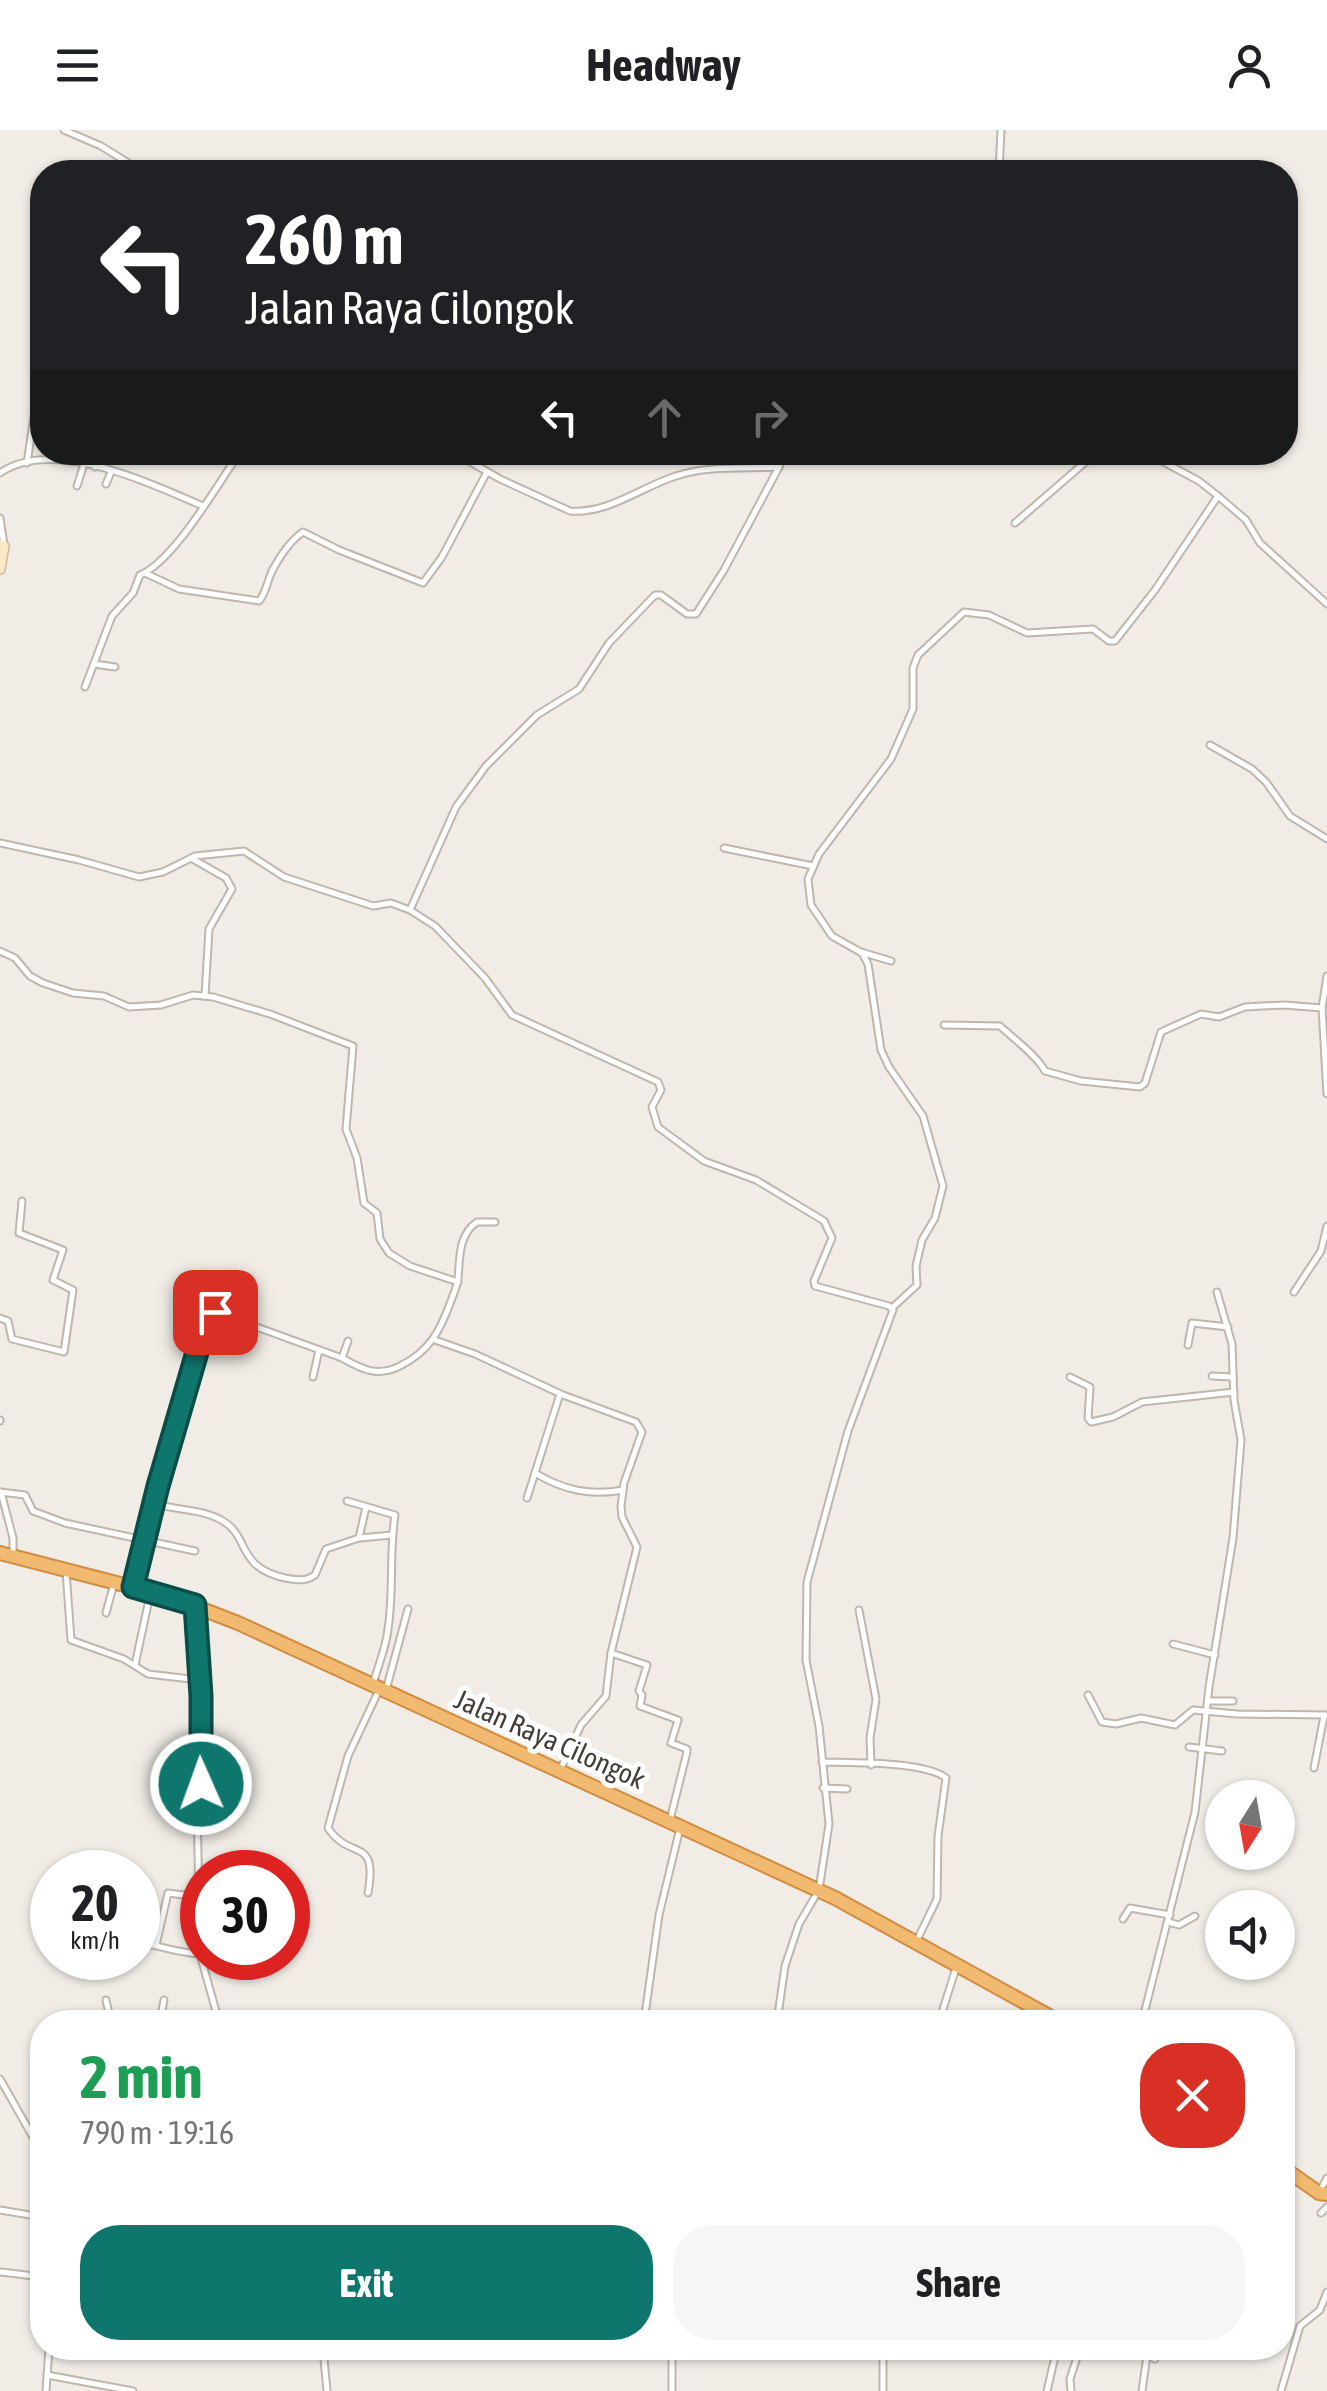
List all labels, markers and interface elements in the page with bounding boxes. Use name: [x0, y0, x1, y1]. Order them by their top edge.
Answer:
icon: menu: [50, 38, 105, 93]
icon: person: [1222, 38, 1277, 93]
text: Headway: [586, 39, 741, 91]
text: 260 m: [245, 199, 404, 279]
icon: left: [80, 200, 210, 330]
text: Jalan Raya Cilongok: [245, 282, 574, 334]
icon: left: [532, 390, 587, 445]
icon: ahead: [637, 390, 692, 445]
icon: right: [742, 390, 797, 445]
pin: [173, 1270, 258, 1355]
icon: arrive: [188, 1285, 243, 1340]
street label: Jalan Raya Cilongok: [450, 1683, 650, 1795]
position arrow: [149, 1732, 253, 1836]
north arrow: [1205, 1780, 1295, 1870]
map controls: [1205, 1780, 1295, 1980]
speed limit sign: 30: [180, 1850, 310, 1980]
text: 20: [71, 1874, 118, 1932]
button: sound: [1205, 1890, 1295, 1980]
text: km/h: [70, 1926, 120, 1954]
text: 2 min: [80, 2042, 203, 2111]
button: close: [1140, 2043, 1245, 2148]
text: 790 m · 19:16: [80, 2114, 234, 2151]
button: Exit: [80, 2225, 653, 2340]
button: Share: [673, 2225, 1245, 2340]

